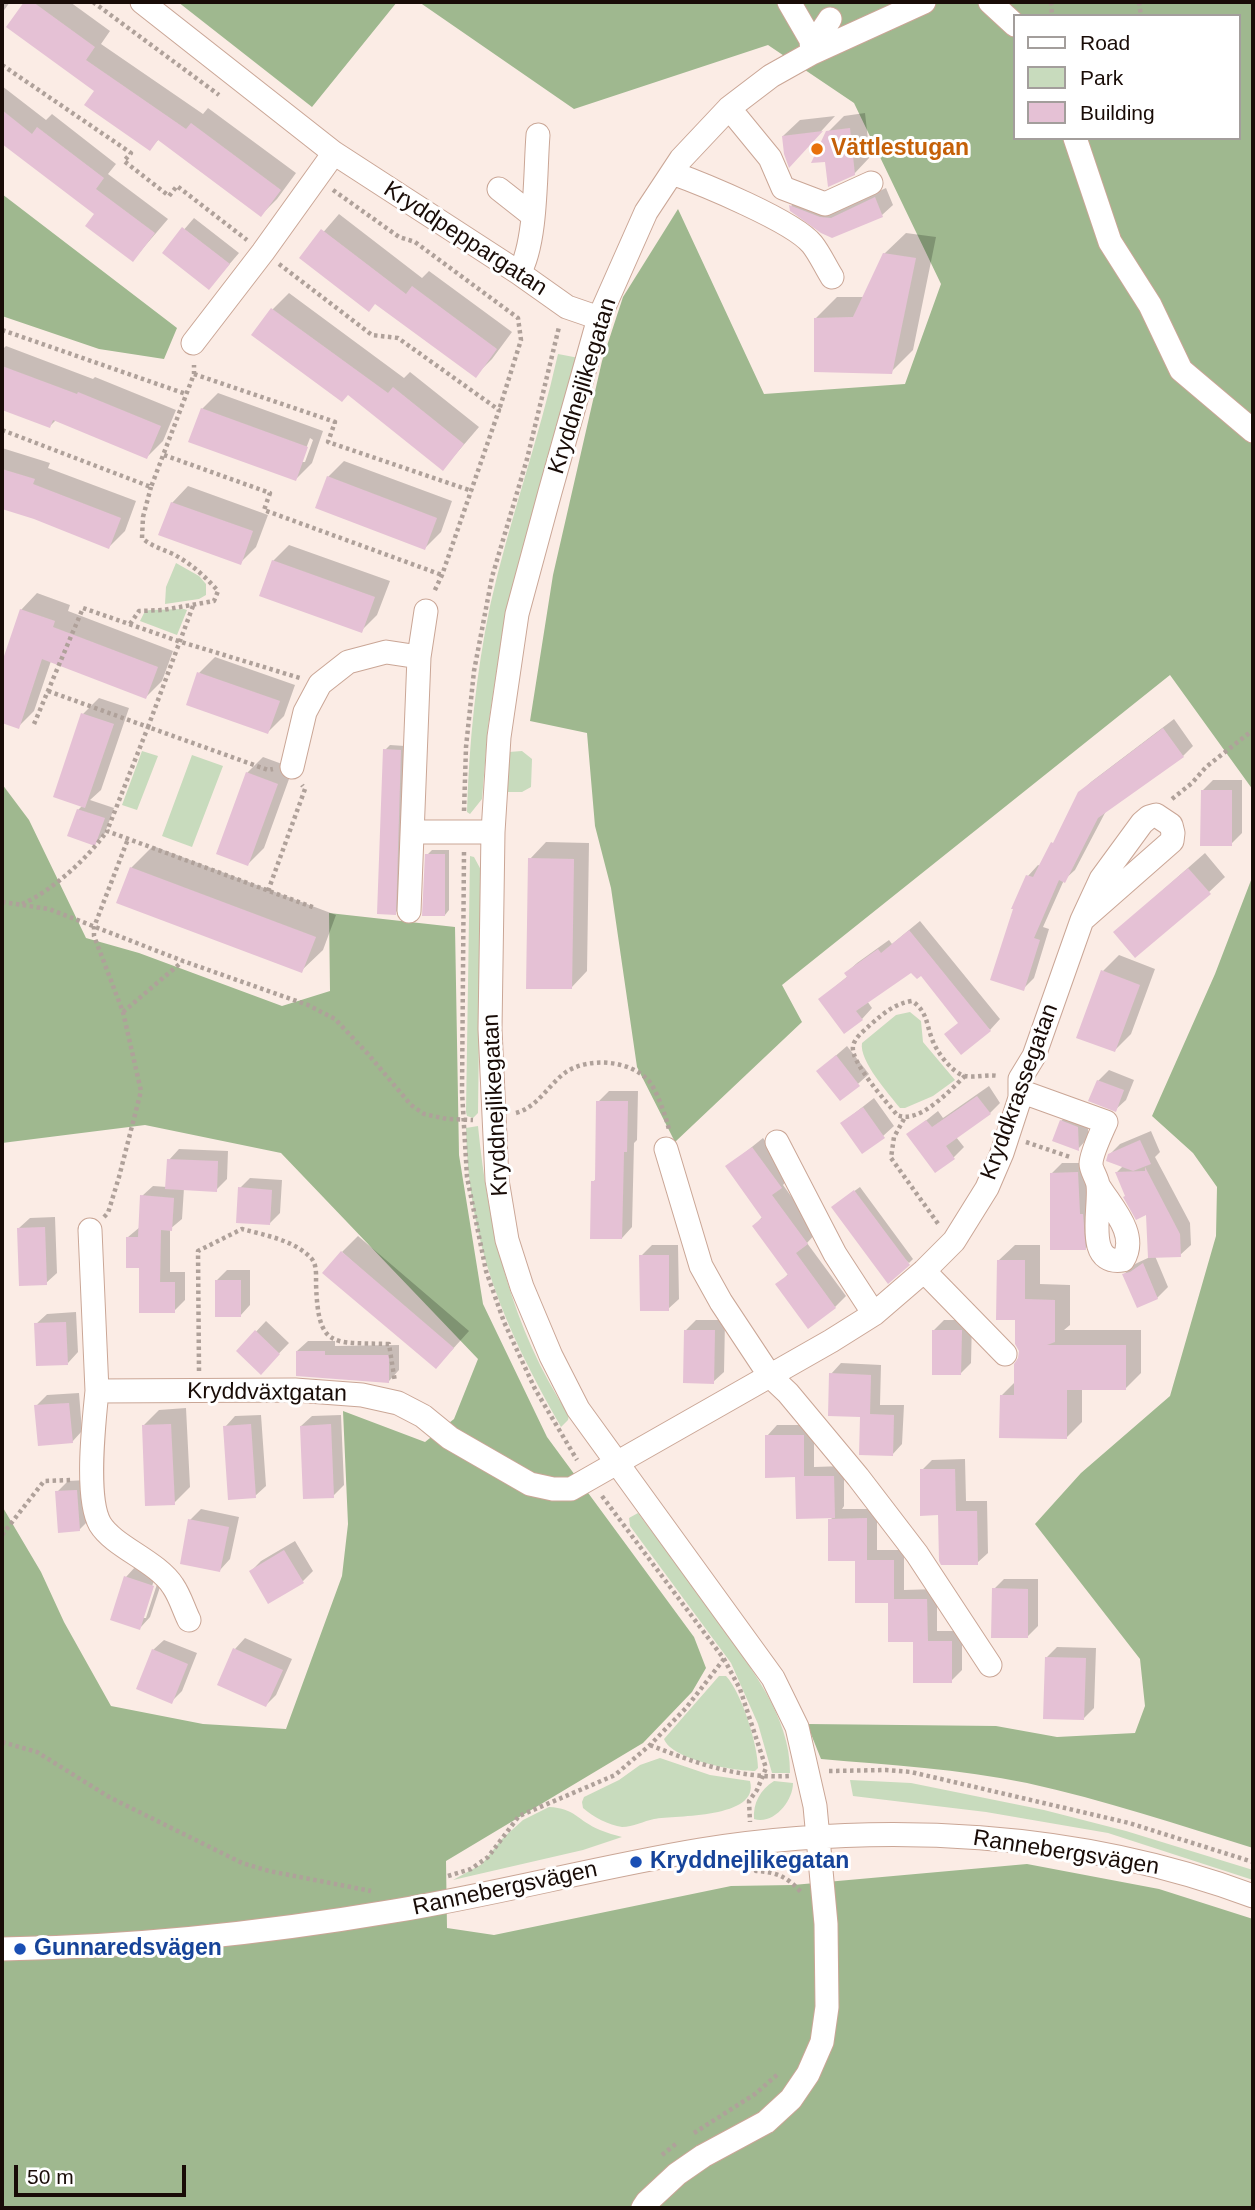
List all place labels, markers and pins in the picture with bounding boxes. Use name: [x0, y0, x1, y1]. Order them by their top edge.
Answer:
place label: Vättlestugan: [831, 135, 969, 163]
marker: Vättlestugan: [809, 141, 825, 157]
place label: Kryddnejlikegatan: [650, 1848, 849, 1876]
marker: Kryddnejlikegatan: [628, 1854, 644, 1870]
place label: Gunnaredsvägen: [34, 1935, 222, 1963]
marker: Gunnaredsvägen: [12, 1941, 28, 1957]

